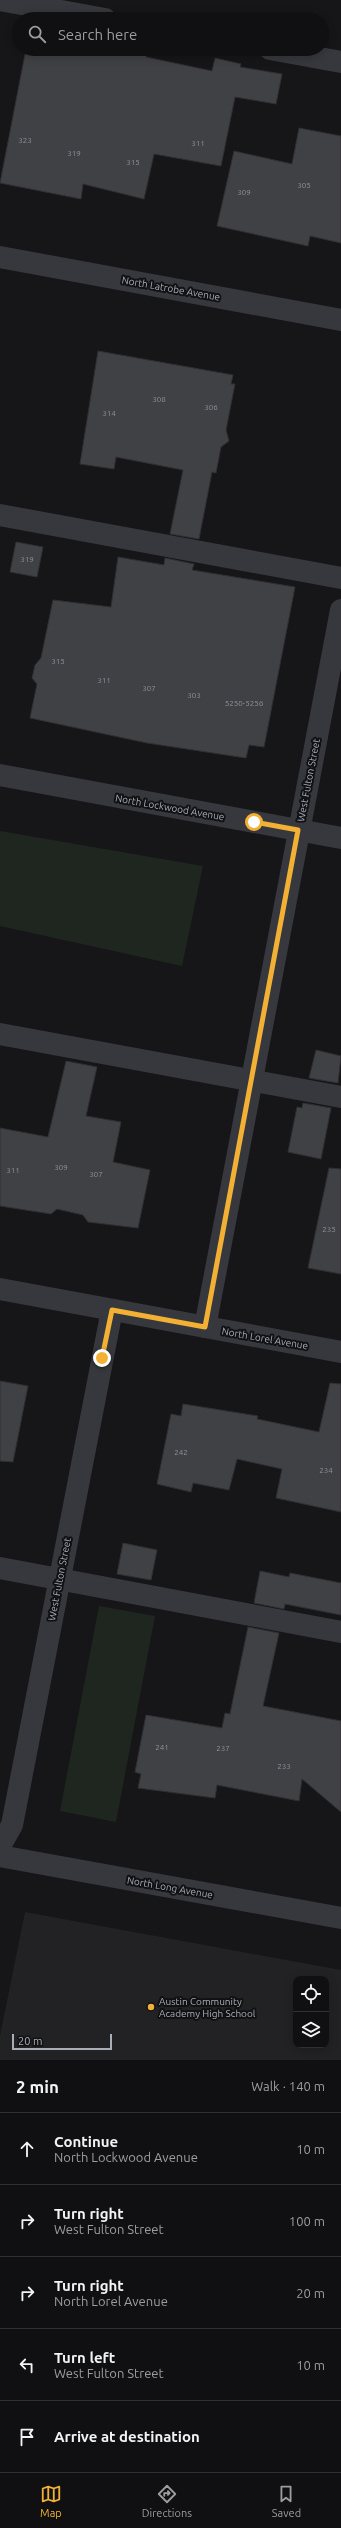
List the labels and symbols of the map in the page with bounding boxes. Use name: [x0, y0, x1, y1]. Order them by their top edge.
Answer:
house number: 323: [18, 136, 32, 145]
house number: 311: [191, 139, 205, 148]
house number: 319: [67, 149, 81, 158]
house number: 315: [126, 158, 140, 167]
house number: 305: [297, 181, 311, 190]
house number: 309: [237, 188, 251, 197]
street label: North Latrobe Avenue: [121, 274, 221, 303]
house number: 308: [152, 395, 166, 404]
house number: 306: [204, 403, 218, 412]
house number: 314: [102, 409, 116, 418]
house number: 319: [20, 555, 34, 564]
house number: 315: [51, 657, 65, 666]
house number: 311: [97, 676, 111, 685]
house number: 307: [142, 684, 156, 693]
house number: 303: [187, 691, 201, 700]
house number: 5250-5256: [225, 699, 264, 708]
street label: West Fulton Street: [295, 738, 322, 823]
street label: North Lockwood Avenue: [114, 792, 225, 823]
route start: [245, 813, 263, 831]
house number: 309: [54, 1163, 68, 1172]
house number: 311: [6, 1166, 20, 1175]
house number: 307: [89, 1170, 103, 1179]
house number: 235: [322, 1225, 336, 1234]
street label: North Lorel Avenue: [221, 1325, 309, 1352]
route end: [93, 1349, 111, 1367]
house number: 242: [174, 1448, 188, 1457]
house number: 234: [319, 1466, 333, 1475]
street label: West Fulton Street: [46, 1537, 73, 1622]
house number: 241: [155, 1743, 169, 1752]
house number: 237: [216, 1744, 230, 1753]
house number: 233: [277, 1762, 291, 1771]
street label: North Long Avenue: [126, 1875, 214, 1900]
place label: Austin Community Academy High School: [159, 1996, 256, 2019]
marker: Austin Community Academy High School: [146, 2002, 156, 2012]
scale bar: [12, 2032, 112, 2051]

